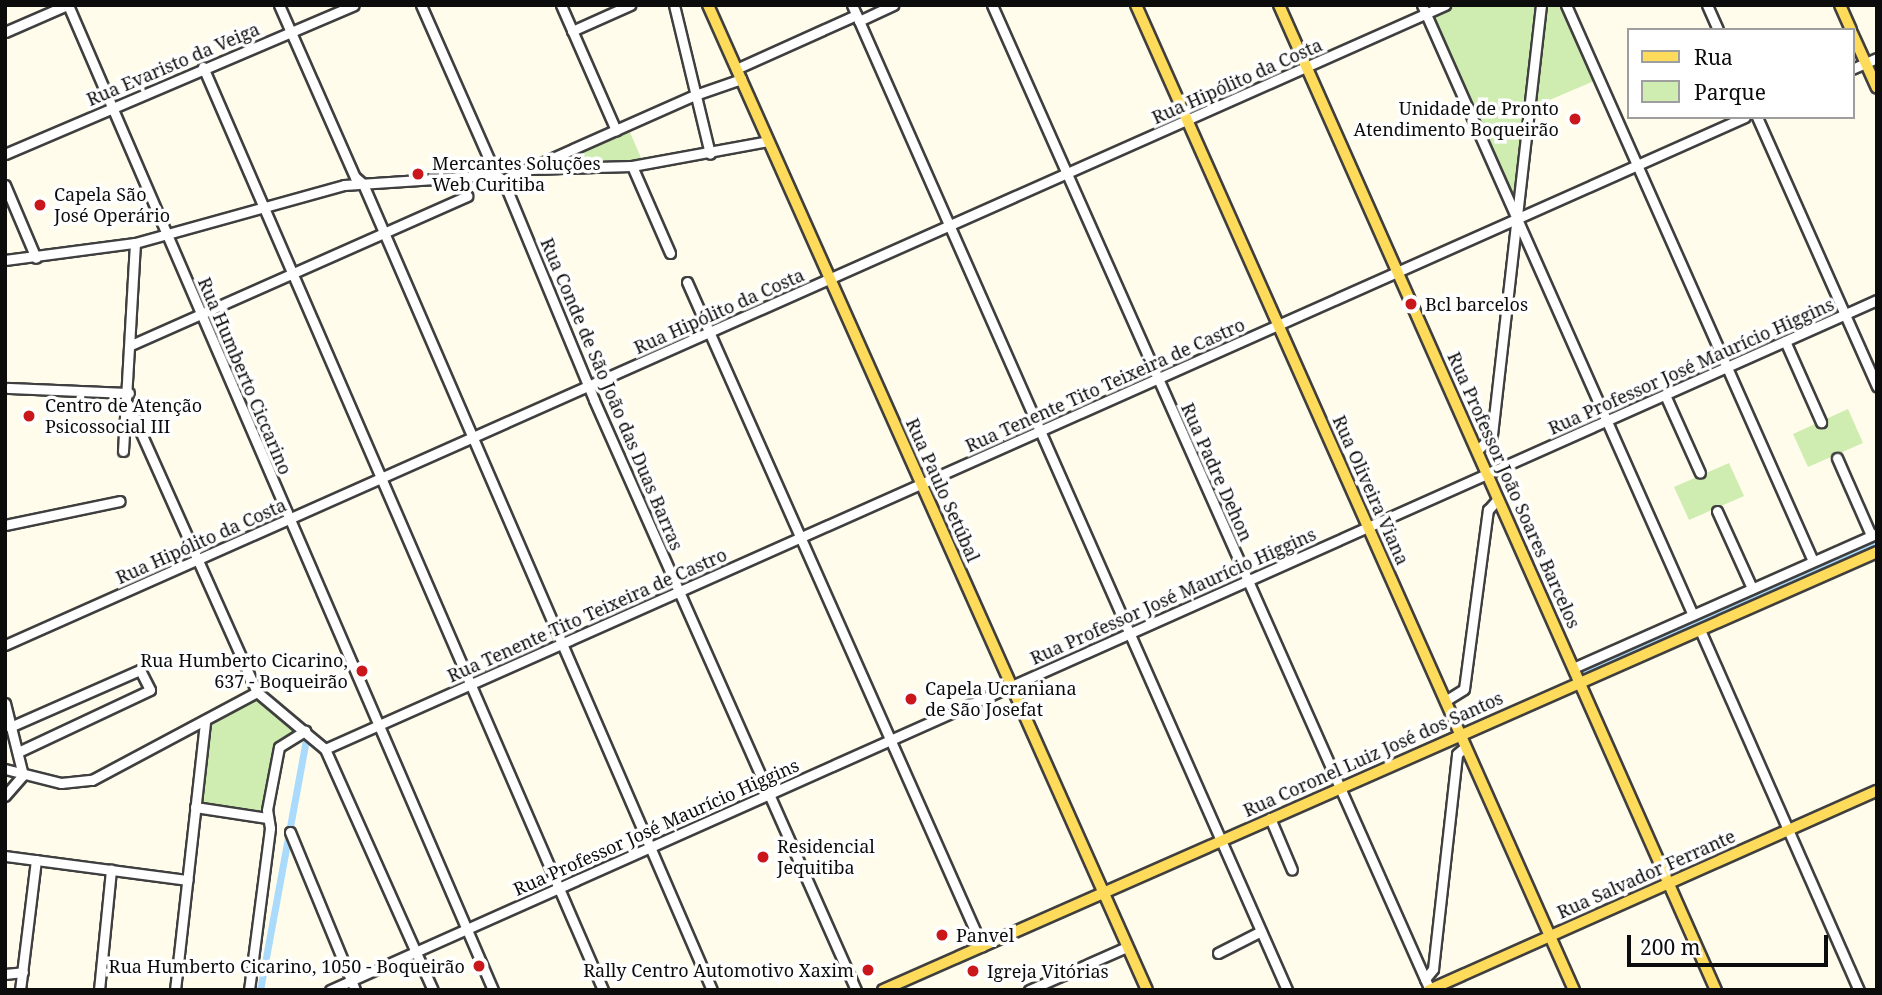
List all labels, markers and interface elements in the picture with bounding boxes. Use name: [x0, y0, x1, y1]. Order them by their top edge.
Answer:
street label: Rua Evaristo da Veiga: [83, 18, 263, 110]
legend: [1626, 28, 1854, 119]
street label: Rua Hipólito da Costa: [1148, 34, 1326, 128]
text: Rua: [1694, 43, 1733, 71]
text: Parque: [1694, 78, 1766, 106]
place label: Unidade de Pronto Atendimento Boqueirão: [1354, 98, 1559, 140]
marker: Unidade de Pronto Atendimento Boqueirão: [1565, 109, 1585, 129]
place label: Mercantes Soluções Web Curitiba: [432, 153, 601, 196]
marker: Mercantes Soluções Web Curitiba: [410, 166, 426, 182]
place label: Capela São José Operário: [54, 184, 170, 227]
marker: Capela São José Operário: [32, 197, 48, 213]
street label: Rua Conde de São João das Duas Barras: [536, 235, 688, 553]
street label: Rua Hipólito da Costa: [630, 264, 808, 358]
street label: Rua Humberto Ciccarino: [194, 274, 296, 478]
place label: Bcl barcelos: [1425, 293, 1528, 315]
street label: Rua Professor José Maurício Higgins: [1545, 293, 1837, 439]
marker: Bcl barcelos: [1403, 296, 1419, 312]
street label: Rua Tenente Tito Teixeira de Castro: [962, 313, 1248, 457]
street label: Rua Professor João Soares Barcelos: [1443, 349, 1585, 631]
place label: Centro de Atenção Psicossocial III: [45, 395, 202, 438]
street label: Rua Padre Dehon: [1177, 400, 1257, 544]
marker: Centro de Atenção Psicossocial III: [19, 406, 39, 426]
street label: Rua Oliveira Viana: [1328, 412, 1414, 568]
street label: Rua Paulo Setúbal: [902, 415, 984, 565]
street label: Rua Hipólito da Costa: [112, 494, 290, 588]
street label: Rua Professor José Maurício Higgins: [1027, 523, 1319, 669]
street label: Rua Tenente Tito Teixeira de Castro: [444, 543, 730, 687]
place label: Rua Humberto Cicarino, 637 - Boqueirão: [140, 650, 348, 692]
marker: Rua Humberto Cicarino, 637 - Boqueirão: [354, 663, 370, 679]
place label: Capela Ucraniana de São Josefat: [925, 678, 1077, 720]
street label: Rua Coronel Luiz José dos Santos: [1240, 687, 1506, 821]
marker: Capela Ucraniana de São Josefat: [903, 691, 919, 707]
street label: Rua Professor José Maurício Higgins: [510, 754, 802, 900]
street label: Rua Salvador Ferrante: [1554, 825, 1738, 923]
place label: Residencial Jequitiba: [777, 836, 875, 878]
marker: Residencial Jequitiba: [755, 849, 771, 865]
scale bar: [1630, 922, 1831, 966]
place label: Panvel: [956, 924, 1014, 946]
marker: Panvel: [934, 927, 950, 943]
text: 200 m: [1640, 933, 1701, 961]
place label: Rua Humberto Cicarino, 1050 - Boqueirão: [109, 955, 465, 977]
marker: Rua Humberto Cicarino, 1050 - Boqueirão: [471, 958, 487, 974]
place label: Rally Centro Automotivo Xaxim: [583, 959, 854, 981]
place label: Igreja Vitórias: [987, 960, 1109, 982]
marker: Rally Centro Automotivo Xaxim: [860, 962, 876, 978]
marker: Igreja Vitórias: [965, 963, 981, 979]

